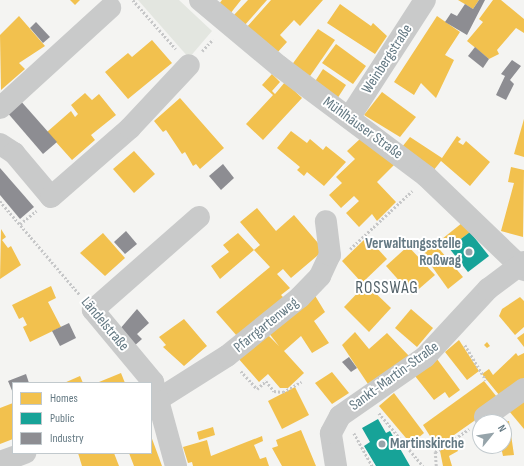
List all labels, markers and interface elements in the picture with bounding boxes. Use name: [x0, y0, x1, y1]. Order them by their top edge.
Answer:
street label: Weinbergstraße: [358, 21, 416, 97]
street label: Mühlhäuser Straße: [320, 93, 406, 163]
place label: Verwaltungsstelle Roßwag: [365, 234, 461, 269]
marker: Verwaltungsstelle Roßwag: [464, 247, 474, 257]
district label: ROSSWAG: [355, 279, 419, 299]
street label: Ländelstraße: [77, 293, 133, 355]
street label: Pfarrgartenweg: [230, 293, 302, 357]
street label: Sankt-Martin-Straße: [346, 338, 442, 414]
legend: [12, 382, 152, 454]
text: Homes: [50, 391, 78, 406]
text: Public: [50, 411, 75, 426]
north arrow: [472, 414, 512, 454]
text: N: [495, 422, 509, 434]
text: Industry: [50, 431, 84, 446]
place label: Martinskirche: [390, 435, 464, 453]
marker: Martinskirche: [377, 439, 387, 449]

